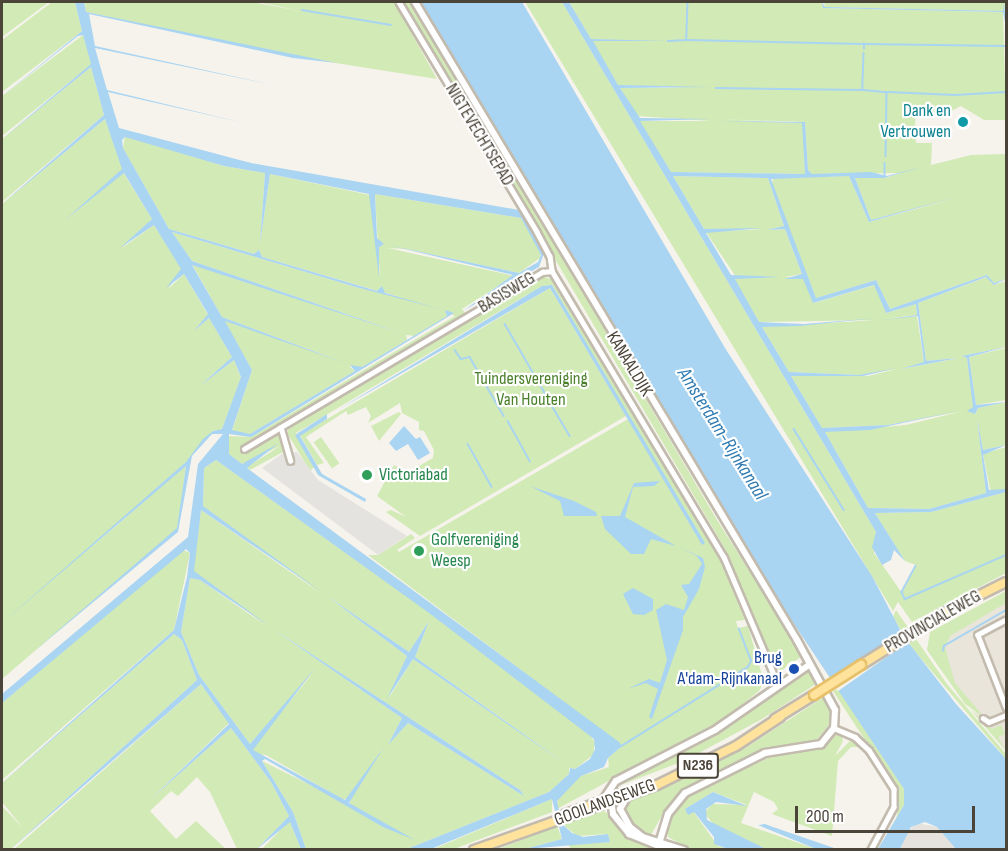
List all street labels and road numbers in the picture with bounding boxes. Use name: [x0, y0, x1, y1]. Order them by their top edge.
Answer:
street label: NIGTEVECHTSEPAD: [440, 80, 518, 190]
street label: BASISWEG: [475, 268, 539, 318]
street label: KANAALDIJK: [601, 328, 657, 400]
street label: PROVINCIALEWEG: [881, 586, 985, 658]
road number: N236: [676, 753, 720, 779]
street label: GOOILANDSEWEG: [552, 775, 658, 831]

